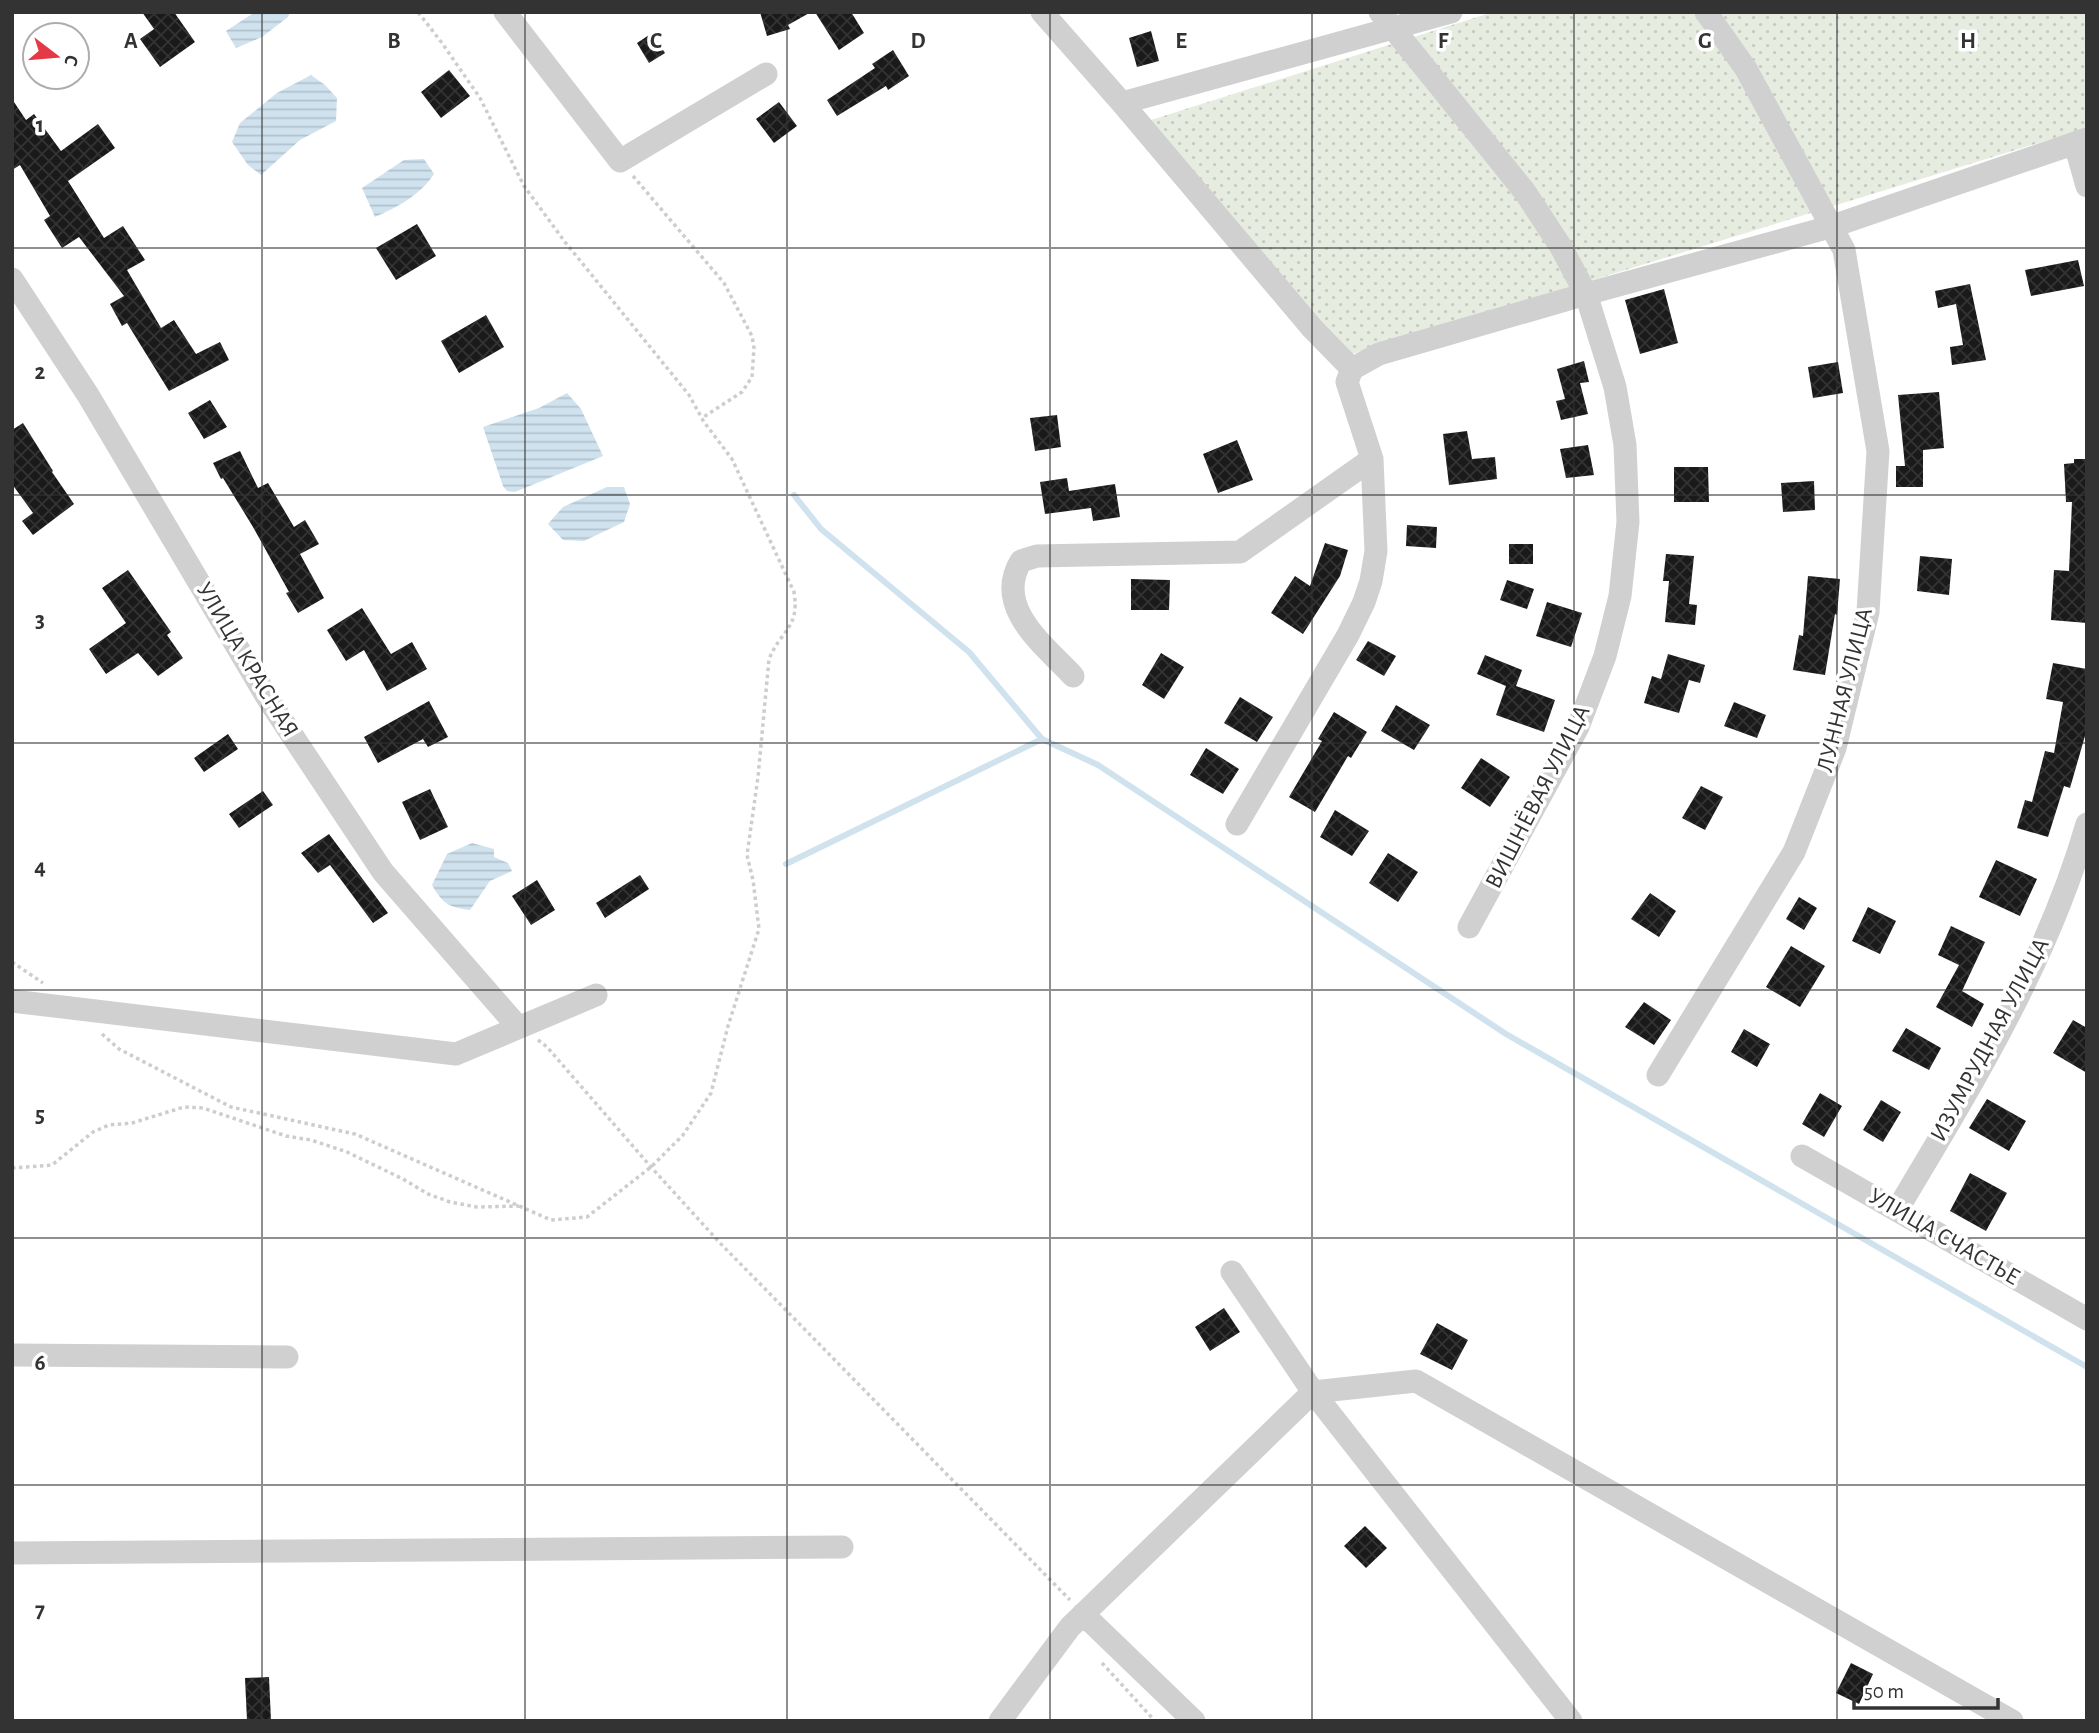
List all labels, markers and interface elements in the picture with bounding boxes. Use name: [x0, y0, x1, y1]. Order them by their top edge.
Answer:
north arrow: [21, 21, 91, 91]
text: A: [124, 30, 138, 53]
text: B: [387, 30, 401, 53]
text: C: [650, 30, 662, 53]
text: D: [910, 30, 926, 53]
text: E: [1175, 30, 1187, 53]
text: F: [1438, 30, 1449, 53]
text: G: [1698, 30, 1712, 53]
text: H: [1960, 30, 1976, 53]
text: С: [60, 53, 81, 68]
text: 1: [36, 114, 44, 137]
text: 2: [35, 361, 46, 384]
street label: УЛИЦА КРАСНАЯ: [191, 578, 303, 742]
street label: ЛУННАЯ УЛИЦА: [1813, 606, 1877, 774]
text: 3: [35, 609, 45, 632]
street label: ВИШНЁВАЯ УЛИЦА: [1480, 701, 1595, 893]
text: 4: [34, 856, 46, 879]
street label: ИЗУМРУДНАЯ УЛИЦА: [1926, 934, 2054, 1146]
text: 5: [35, 1104, 45, 1127]
street label: УЛИЦА СЧАСТЬЕ: [1864, 1184, 2024, 1290]
text: 6: [34, 1352, 46, 1375]
text: 7: [35, 1599, 45, 1622]
scale bar: [1854, 1666, 1997, 1710]
text: 50 m: [1864, 1681, 1904, 1702]

